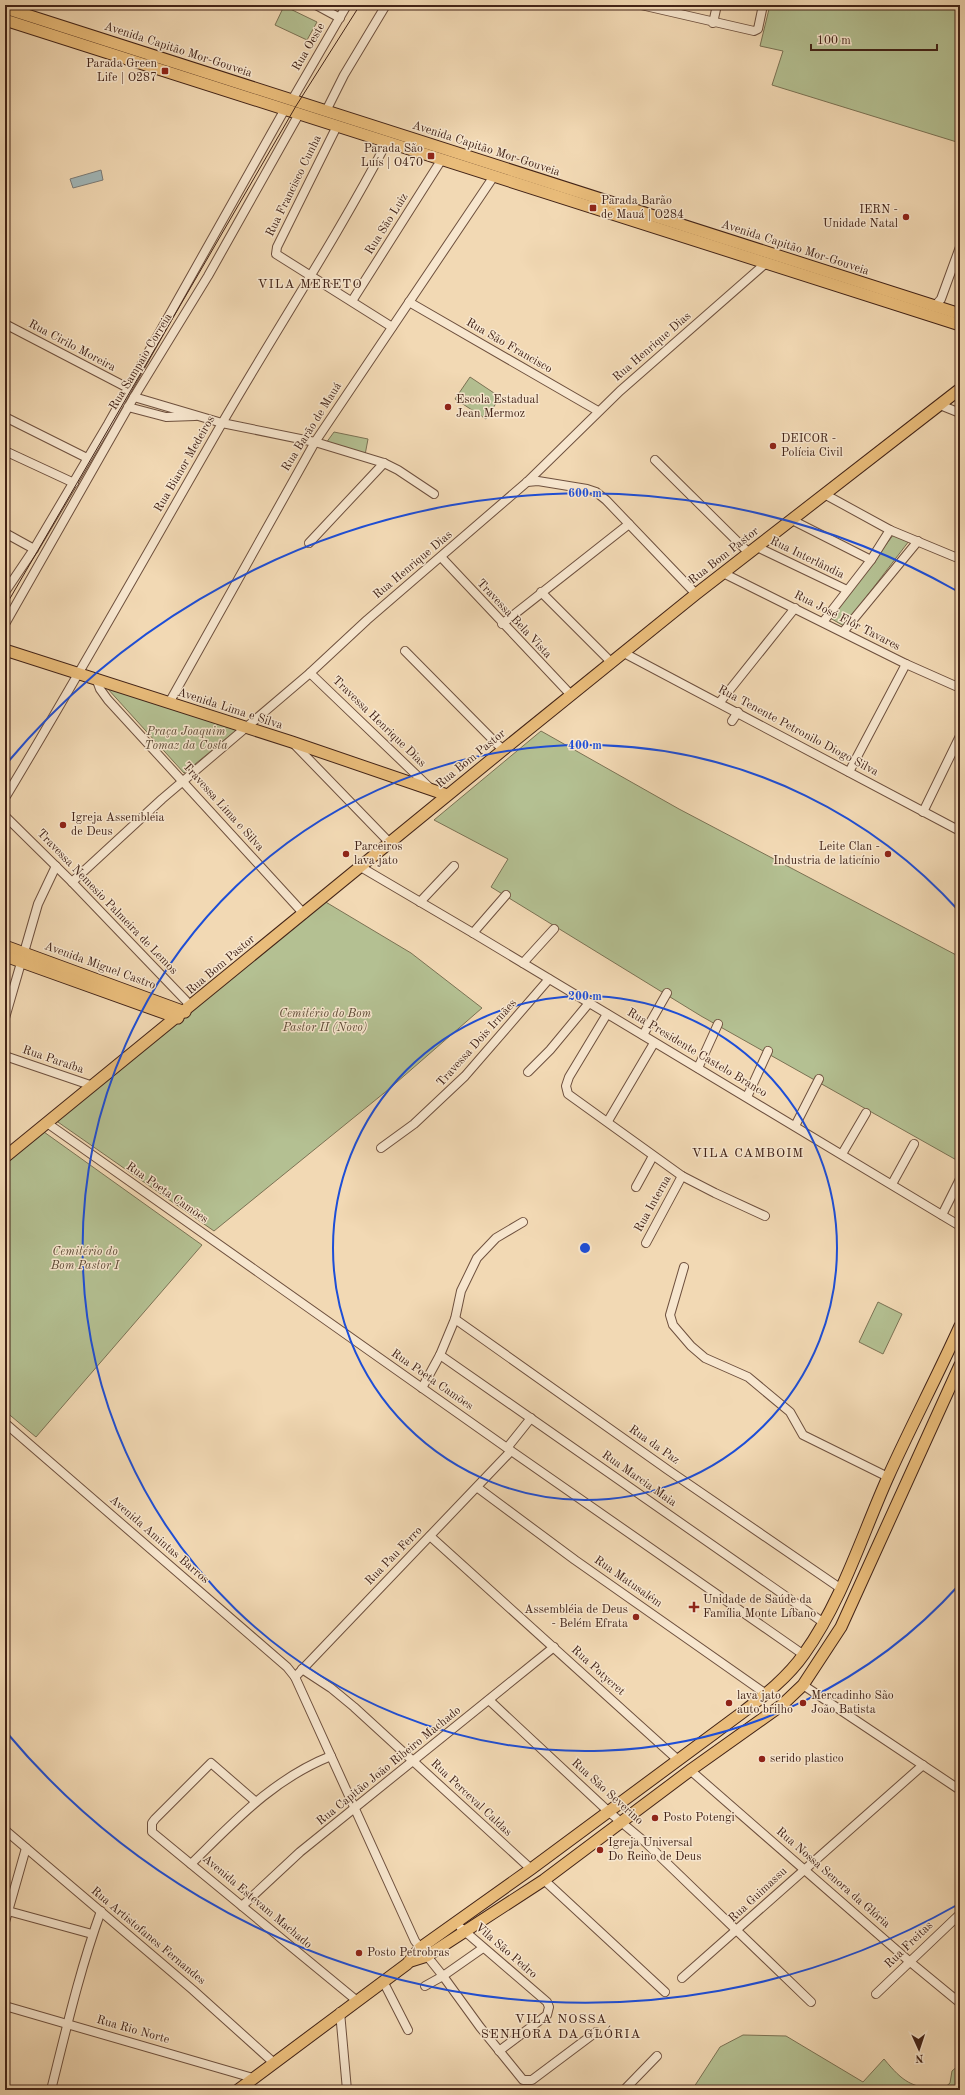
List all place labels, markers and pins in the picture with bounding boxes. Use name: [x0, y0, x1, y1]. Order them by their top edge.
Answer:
place label: Parada Green Life | O287: [86, 58, 158, 84]
marker: Parada Green Life | O287: [160, 66, 170, 76]
place label: Parada São Luís | O470: [361, 143, 423, 169]
marker: Parada São Luís | O470: [426, 151, 436, 161]
place label: Parada Barão de Mauá | O284: [601, 195, 684, 221]
marker: Parada Barão de Mauá | O284: [588, 203, 598, 213]
place label: IERN - Unidade Natal: [823, 204, 898, 230]
marker: IERN - Unidade Natal: [901, 212, 911, 222]
place label: Escola Estadual Jean Mermoz: [456, 394, 539, 420]
marker: Escola Estadual Jean Mermoz: [443, 402, 453, 412]
place label: DEICOR - Polícia Civil: [781, 433, 843, 459]
marker: DEICOR - Polícia Civil: [768, 441, 778, 451]
place label: Igreja Assembleia de Deus: [71, 812, 165, 838]
marker: Igreja Assembleia de Deus: [58, 820, 68, 830]
place label: Parceiros lava jato: [354, 841, 403, 867]
place label: Leite Clan - Industria de laticínio: [773, 841, 880, 867]
marker: Parceiros lava jato: [341, 849, 351, 859]
marker: Leite Clan - Industria de laticínio: [883, 849, 893, 859]
centre of rings: [578, 1241, 592, 1255]
place label: Unidade de Saúde da Família Monte Líbano: [703, 1594, 816, 1620]
marker: Unidade de Saúde da Família Monte Líbano: [688, 1601, 700, 1613]
place label: Assembléia de Deus - Belém Efrata: [524, 1604, 628, 1630]
marker: Assembléia de Deus - Belém Efrata: [631, 1612, 641, 1622]
place label: lava jato auto brilho: [737, 1690, 793, 1716]
place label: Mercadinho São João Batista: [811, 1690, 894, 1716]
marker: lava jato auto brilho: [724, 1698, 734, 1708]
marker: Mercadinho São João Batista: [798, 1698, 808, 1708]
place label: serido plastico: [770, 1753, 844, 1765]
marker: serido plastico: [757, 1754, 767, 1764]
place label: Posto Potengi: [663, 1812, 735, 1824]
marker: Posto Potengi: [650, 1813, 660, 1823]
place label: Igreja Universal Do Reino de Deus: [608, 1837, 701, 1863]
marker: Igreja Universal Do Reino de Deus: [595, 1845, 605, 1855]
place label: Posto Petrobras: [367, 1947, 450, 1959]
marker: Posto Petrobras: [354, 1948, 364, 1958]

